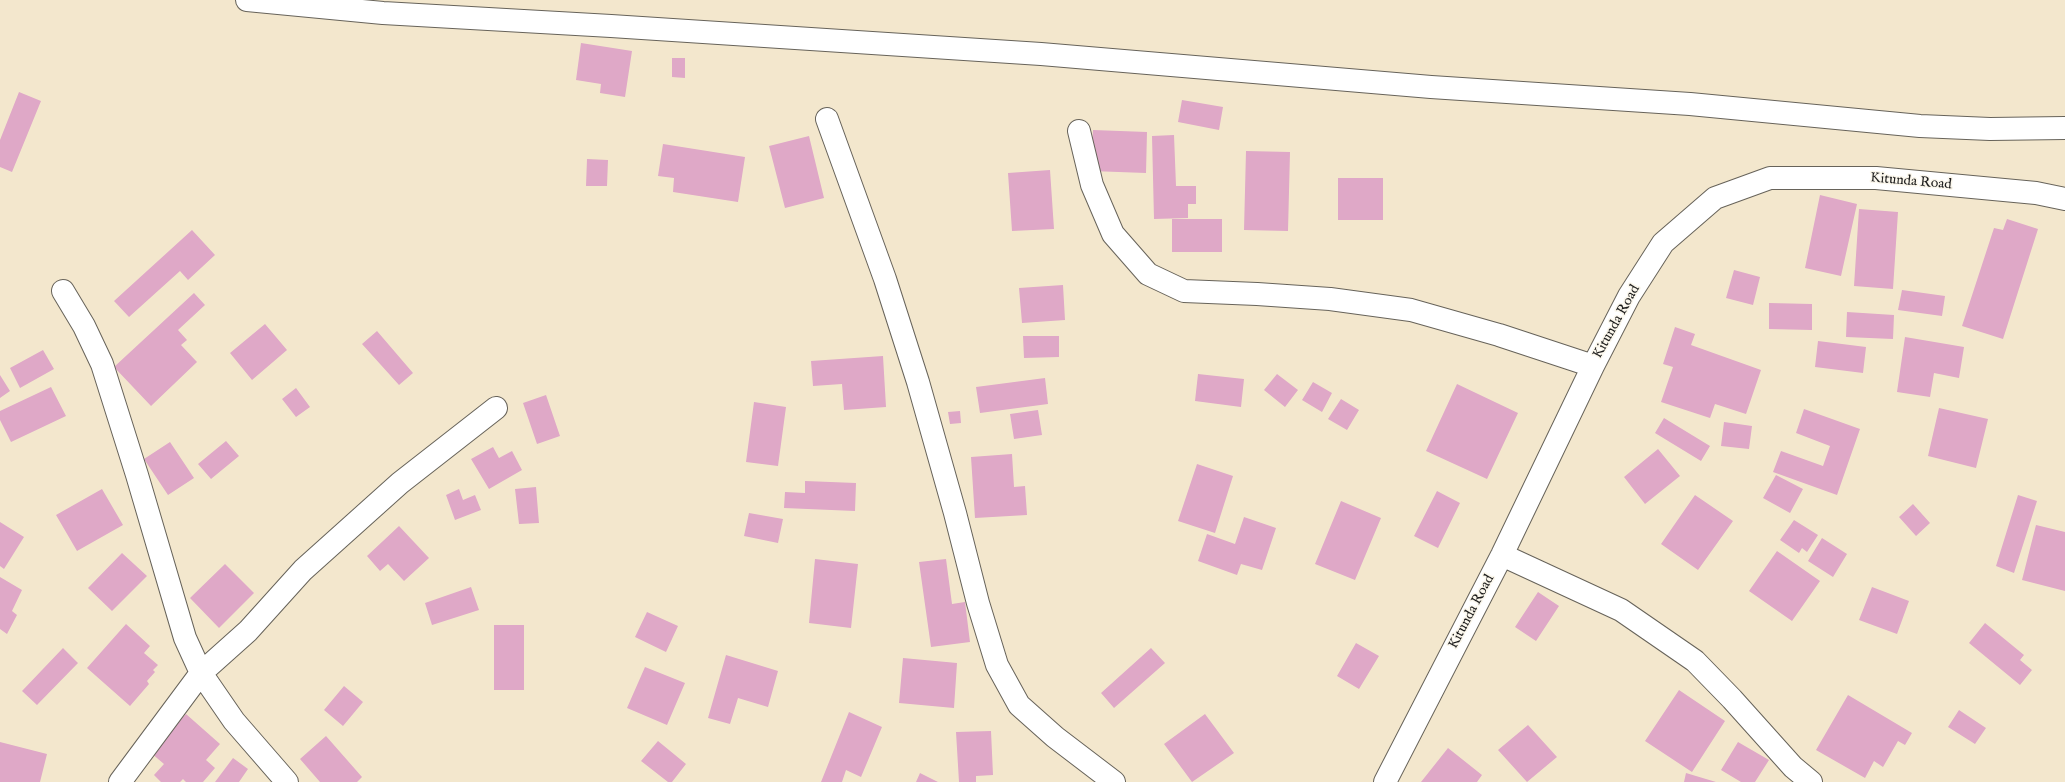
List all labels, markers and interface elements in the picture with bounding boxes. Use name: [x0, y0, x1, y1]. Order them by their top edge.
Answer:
street label: Kitunda Road: [1870, 170, 1952, 194]
street label: Kitunda Road: [1590, 282, 1644, 362]
street label: Kitunda Road: [1445, 572, 1499, 652]

